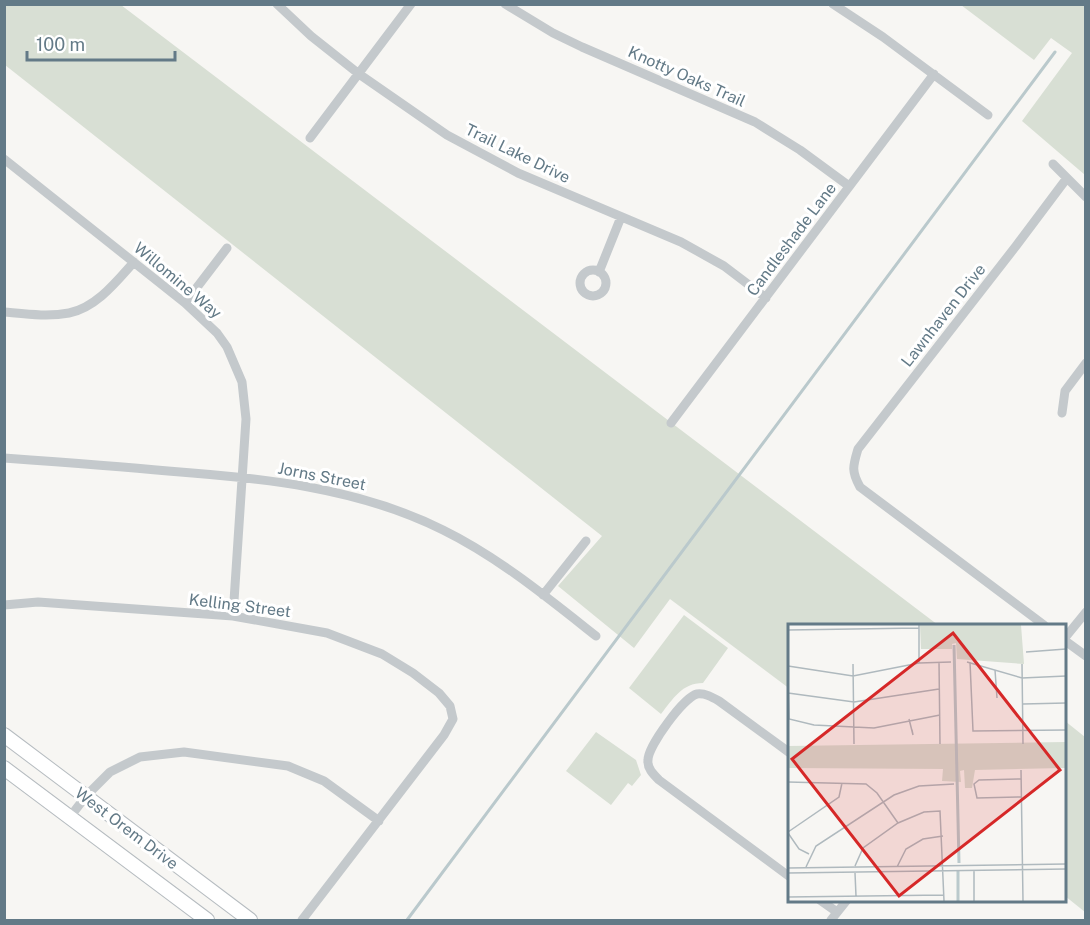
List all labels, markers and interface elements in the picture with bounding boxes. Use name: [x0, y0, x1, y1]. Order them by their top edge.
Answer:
scale bar: [27, 24, 176, 62]
text: 100 m: [36, 34, 85, 55]
street label: Knotty Oaks Trail: [625, 42, 749, 111]
street label: Trail Lake Drive: [462, 120, 573, 187]
street label: Candleshade Lane: [743, 179, 840, 300]
street label: Willomine Way: [130, 238, 226, 323]
street label: Lawnhaven Drive: [897, 260, 989, 371]
street label: Jorns Street: [276, 459, 368, 494]
street label: Kelling Street: [188, 590, 292, 621]
inset map: [788, 624, 1066, 901]
street label: West Orem Drive: [71, 783, 182, 873]

